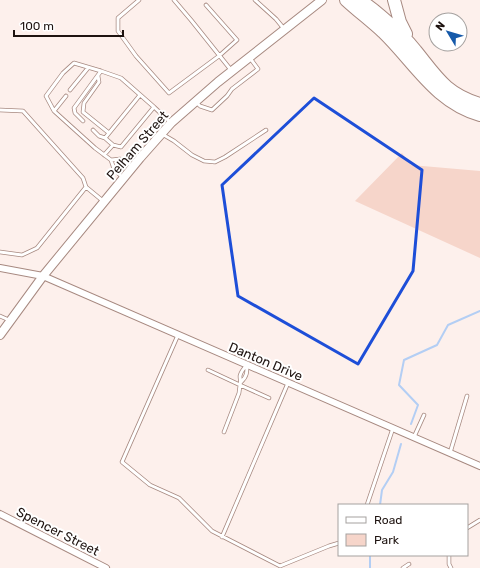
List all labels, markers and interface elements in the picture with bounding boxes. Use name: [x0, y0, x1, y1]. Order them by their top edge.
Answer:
scale bar: [14, 12, 123, 38]
north arrow: [428, 12, 468, 52]
text: 100 m: [20, 19, 54, 33]
text: N: [433, 19, 448, 33]
street label: Pelham Street: [103, 108, 171, 183]
street label: Danton Drive: [227, 339, 305, 384]
street label: Spencer Street: [14, 504, 102, 559]
legend: [338, 504, 468, 556]
text: Road: [374, 513, 402, 527]
text: Park: [374, 533, 400, 547]

